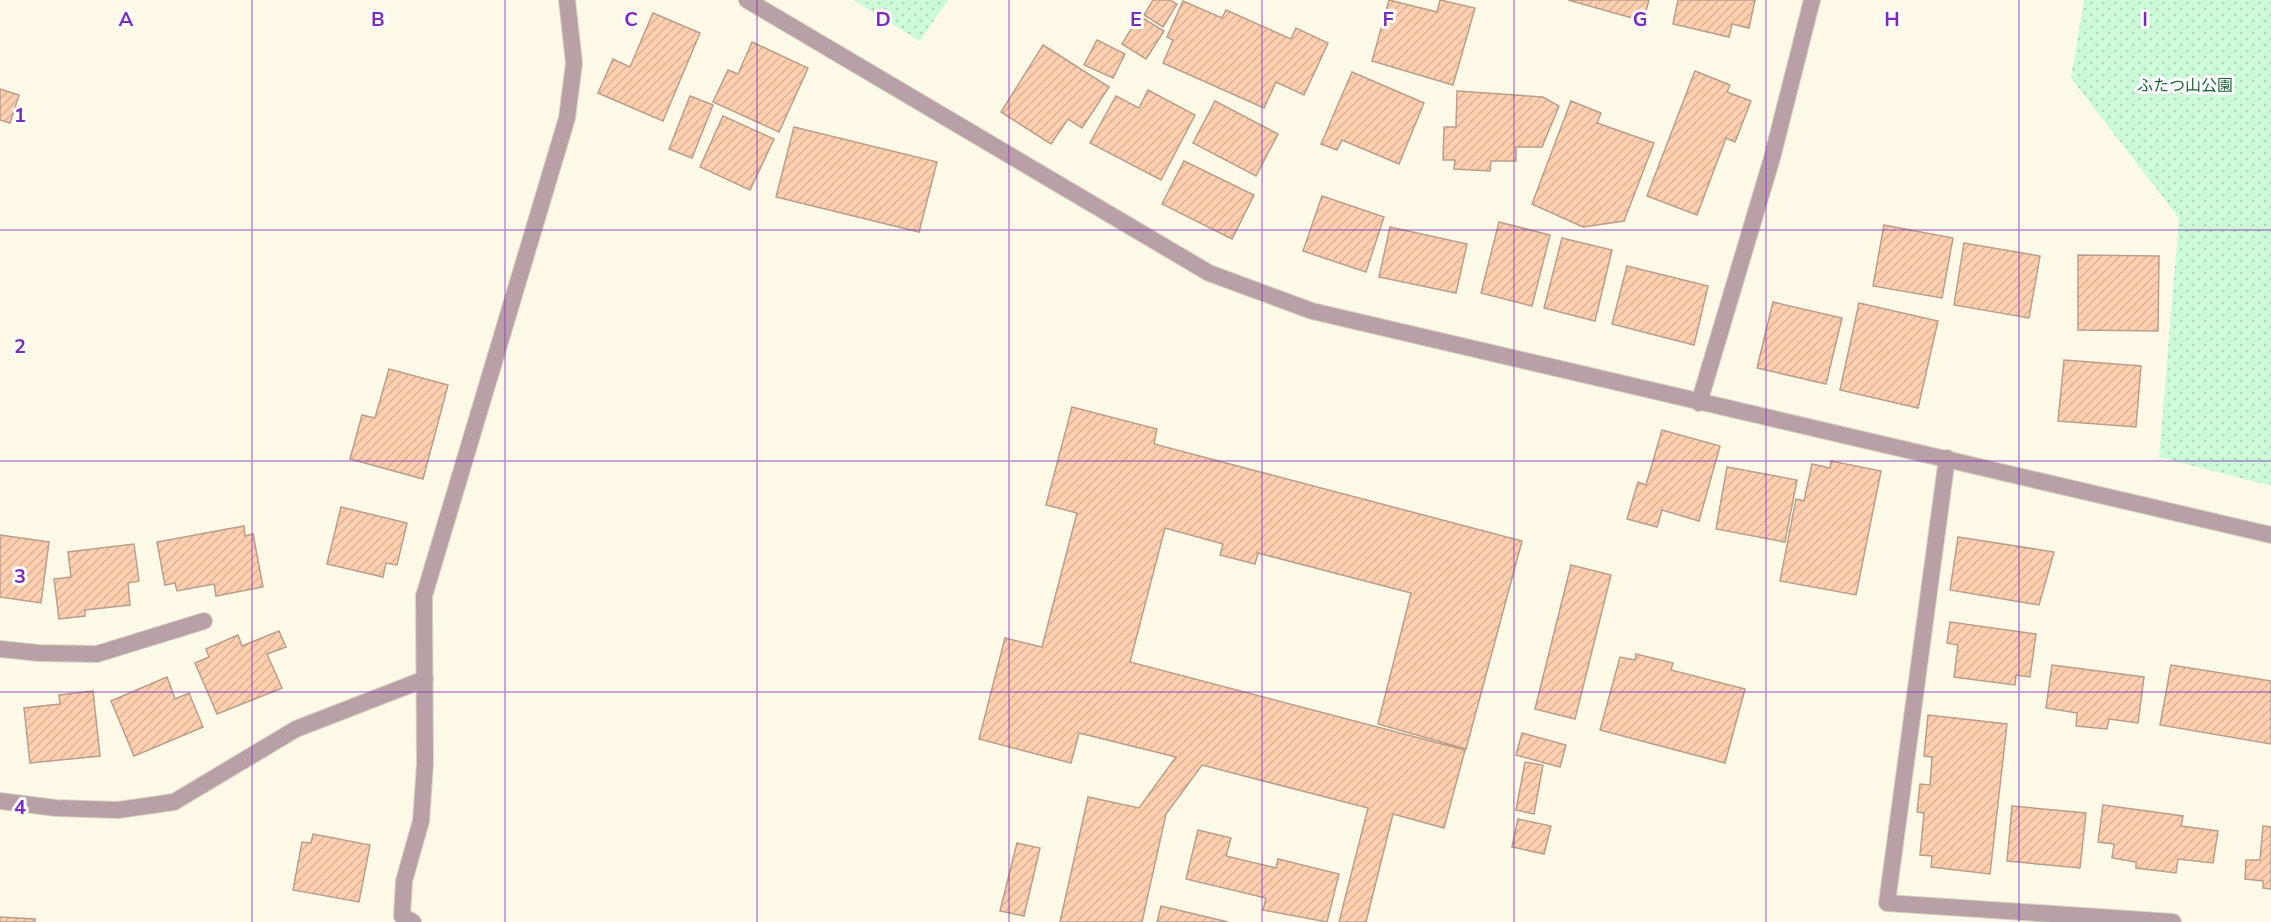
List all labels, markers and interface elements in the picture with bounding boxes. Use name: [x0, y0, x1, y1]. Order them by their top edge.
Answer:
text: A: [119, 6, 134, 33]
text: B: [371, 6, 385, 33]
text: C: [624, 6, 638, 33]
text: D: [875, 6, 891, 33]
text: E: [1130, 6, 1142, 33]
text: F: [1382, 6, 1394, 33]
text: G: [1633, 6, 1647, 33]
text: H: [1884, 6, 1900, 33]
text: I: [2142, 6, 2148, 33]
park label: ふたつ山公園: [2137, 75, 2233, 97]
text: 1: [14, 102, 26, 129]
text: 2: [14, 333, 26, 360]
text: 3: [14, 563, 26, 590]
text: 4: [14, 794, 26, 821]

